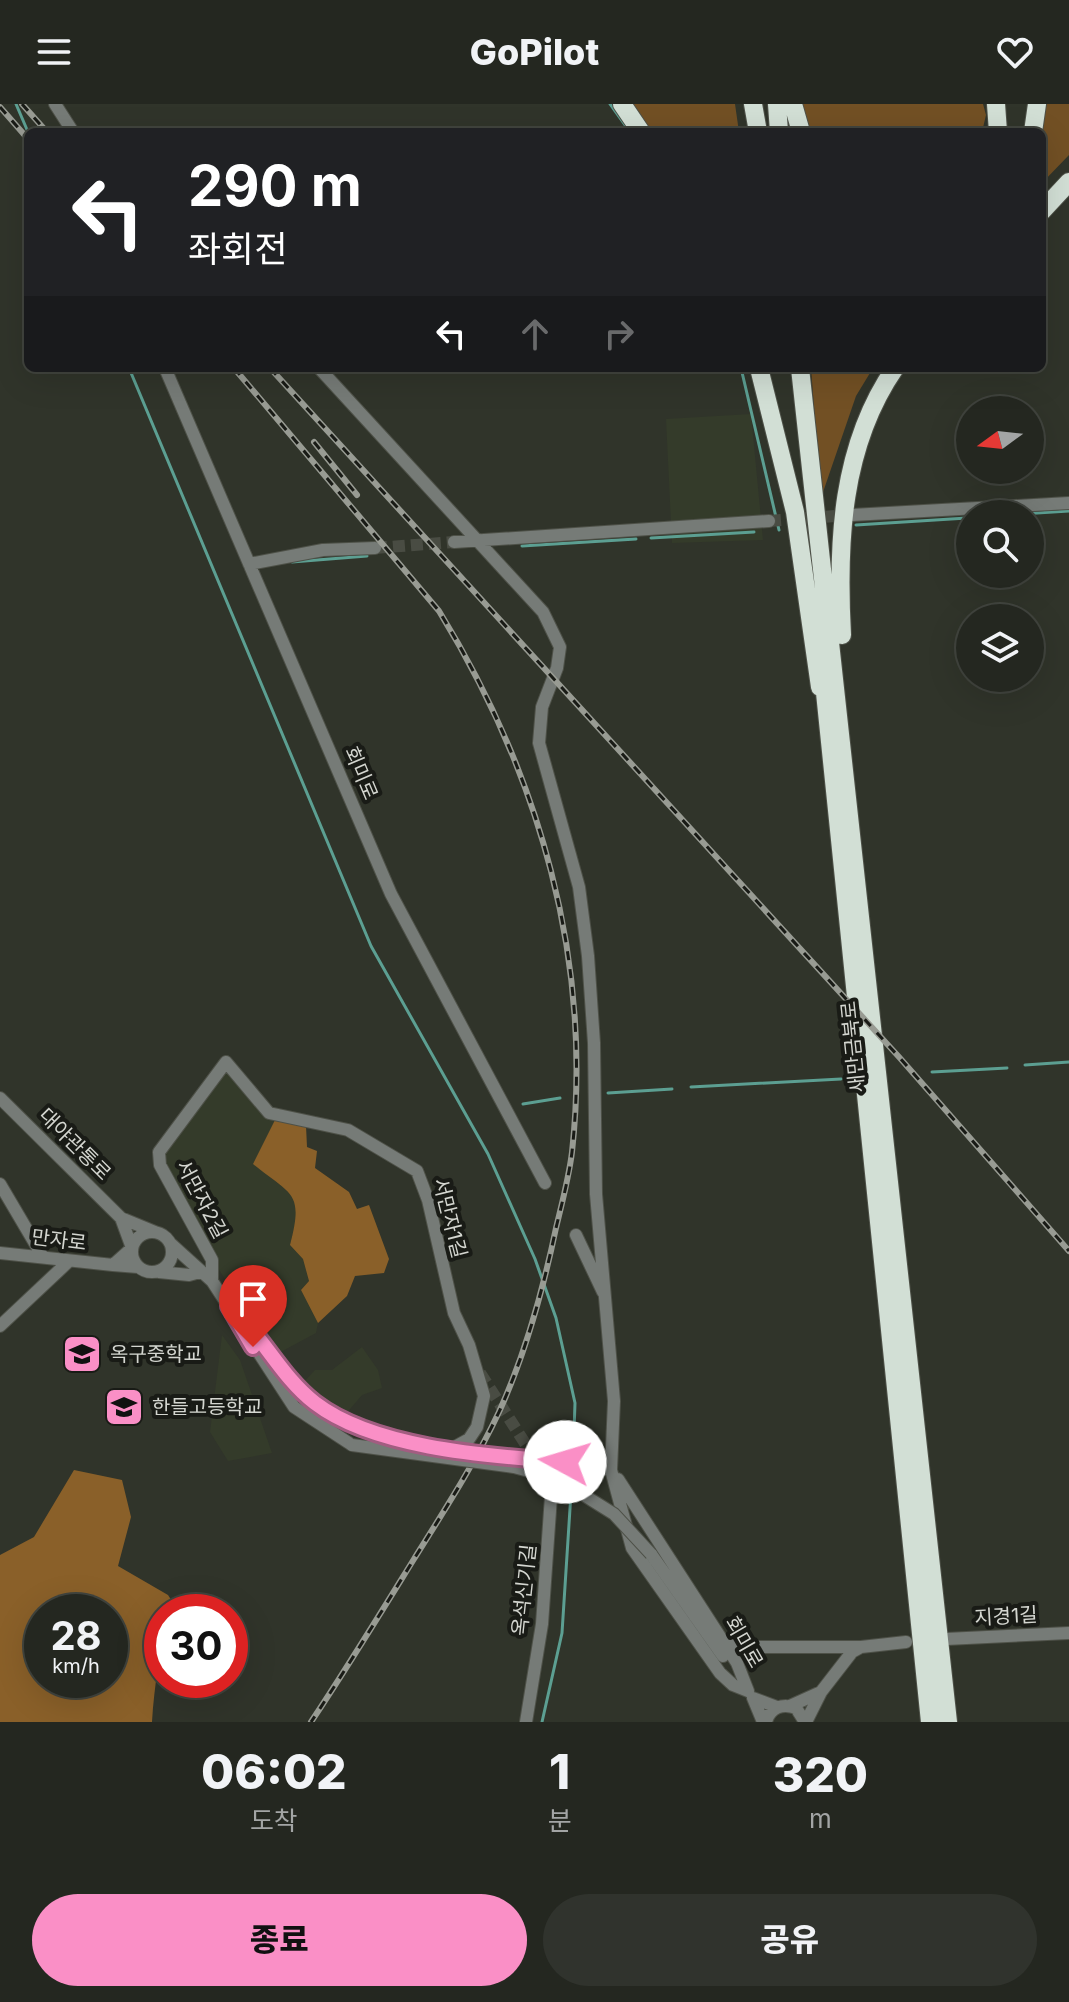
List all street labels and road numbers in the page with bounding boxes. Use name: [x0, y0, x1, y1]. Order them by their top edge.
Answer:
street label: 회미로: [339, 743, 383, 803]
street label: 새만금북로: [836, 1000, 870, 1094]
street label: 대야관통로: [34, 1103, 116, 1185]
street label: 서만자2길: [171, 1155, 233, 1243]
street label: 서만자1길: [428, 1175, 472, 1261]
street label: 만자로: [30, 1225, 88, 1255]
street label: 옥석신기길: [507, 1543, 541, 1637]
street label: 지경1길: [974, 1602, 1038, 1630]
street label: 회미로: [720, 1612, 768, 1672]

